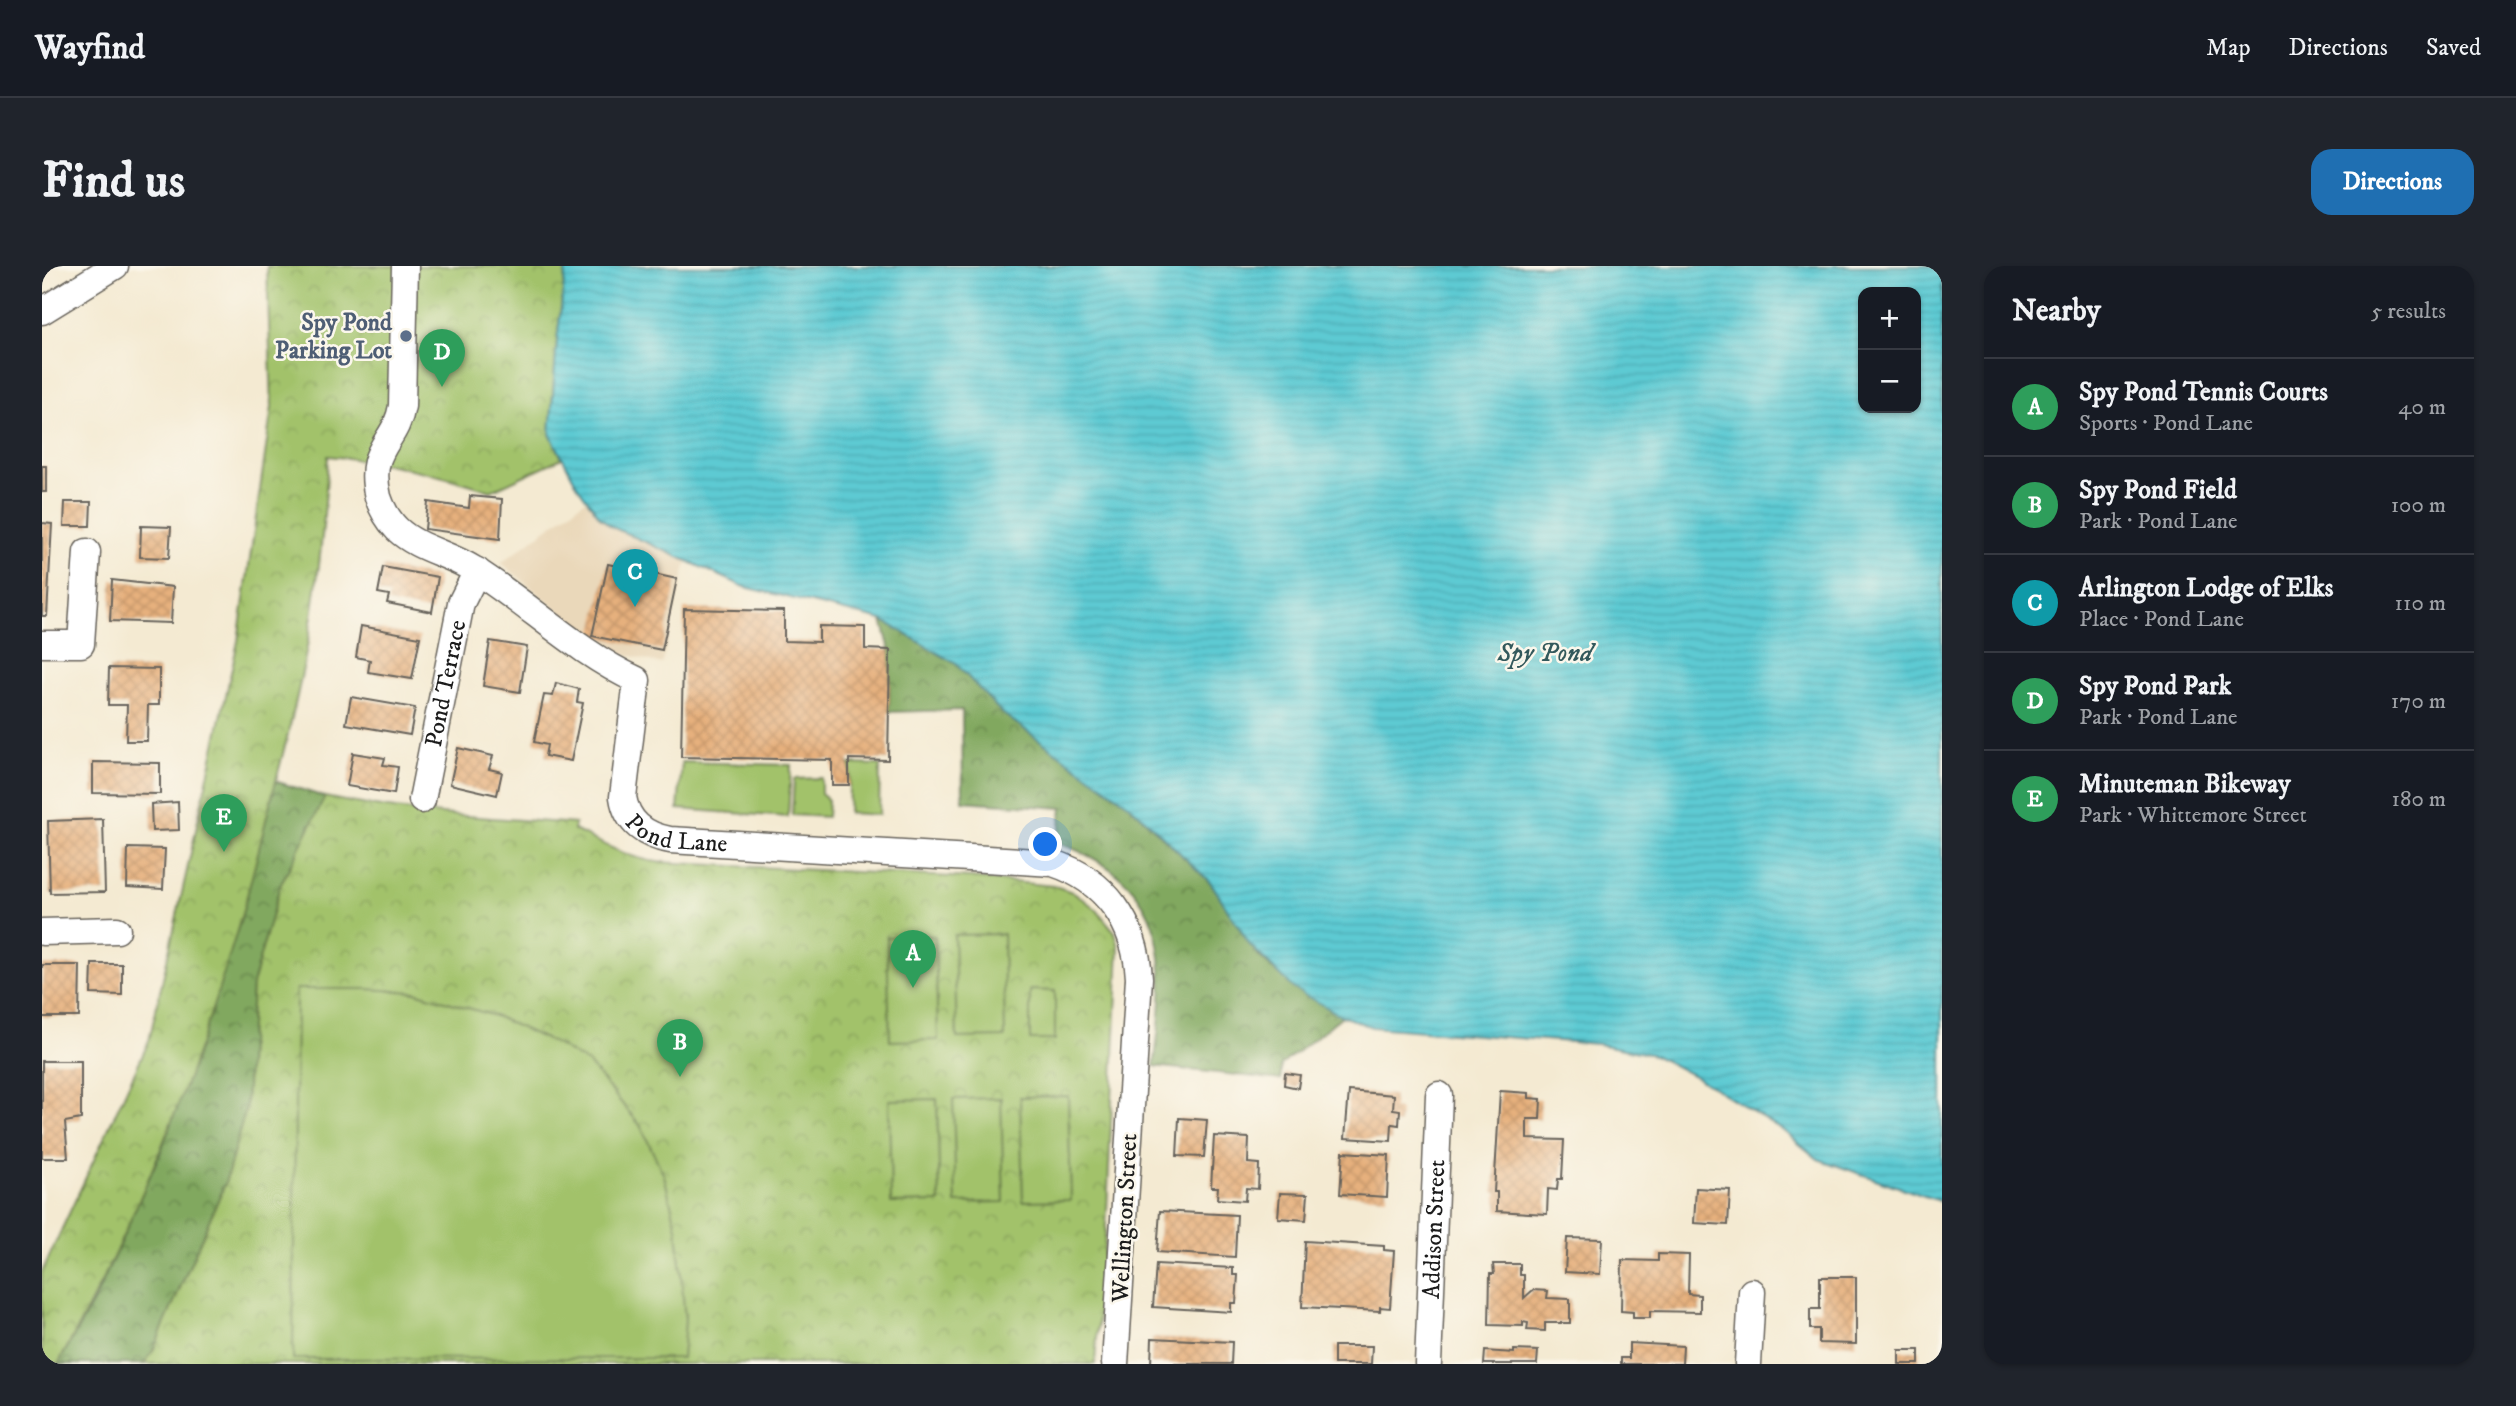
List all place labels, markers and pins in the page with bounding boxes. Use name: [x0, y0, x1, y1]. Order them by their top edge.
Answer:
place label: Spy Pond Parking Lot: [275, 308, 393, 366]
marker: Spy Pond Parking Lot: [398, 328, 414, 344]
pin: D: [419, 329, 465, 387]
pin: C: [612, 549, 658, 607]
pin: E: [201, 794, 247, 852]
pin: A: [890, 930, 936, 988]
pin: B: [657, 1019, 703, 1077]

